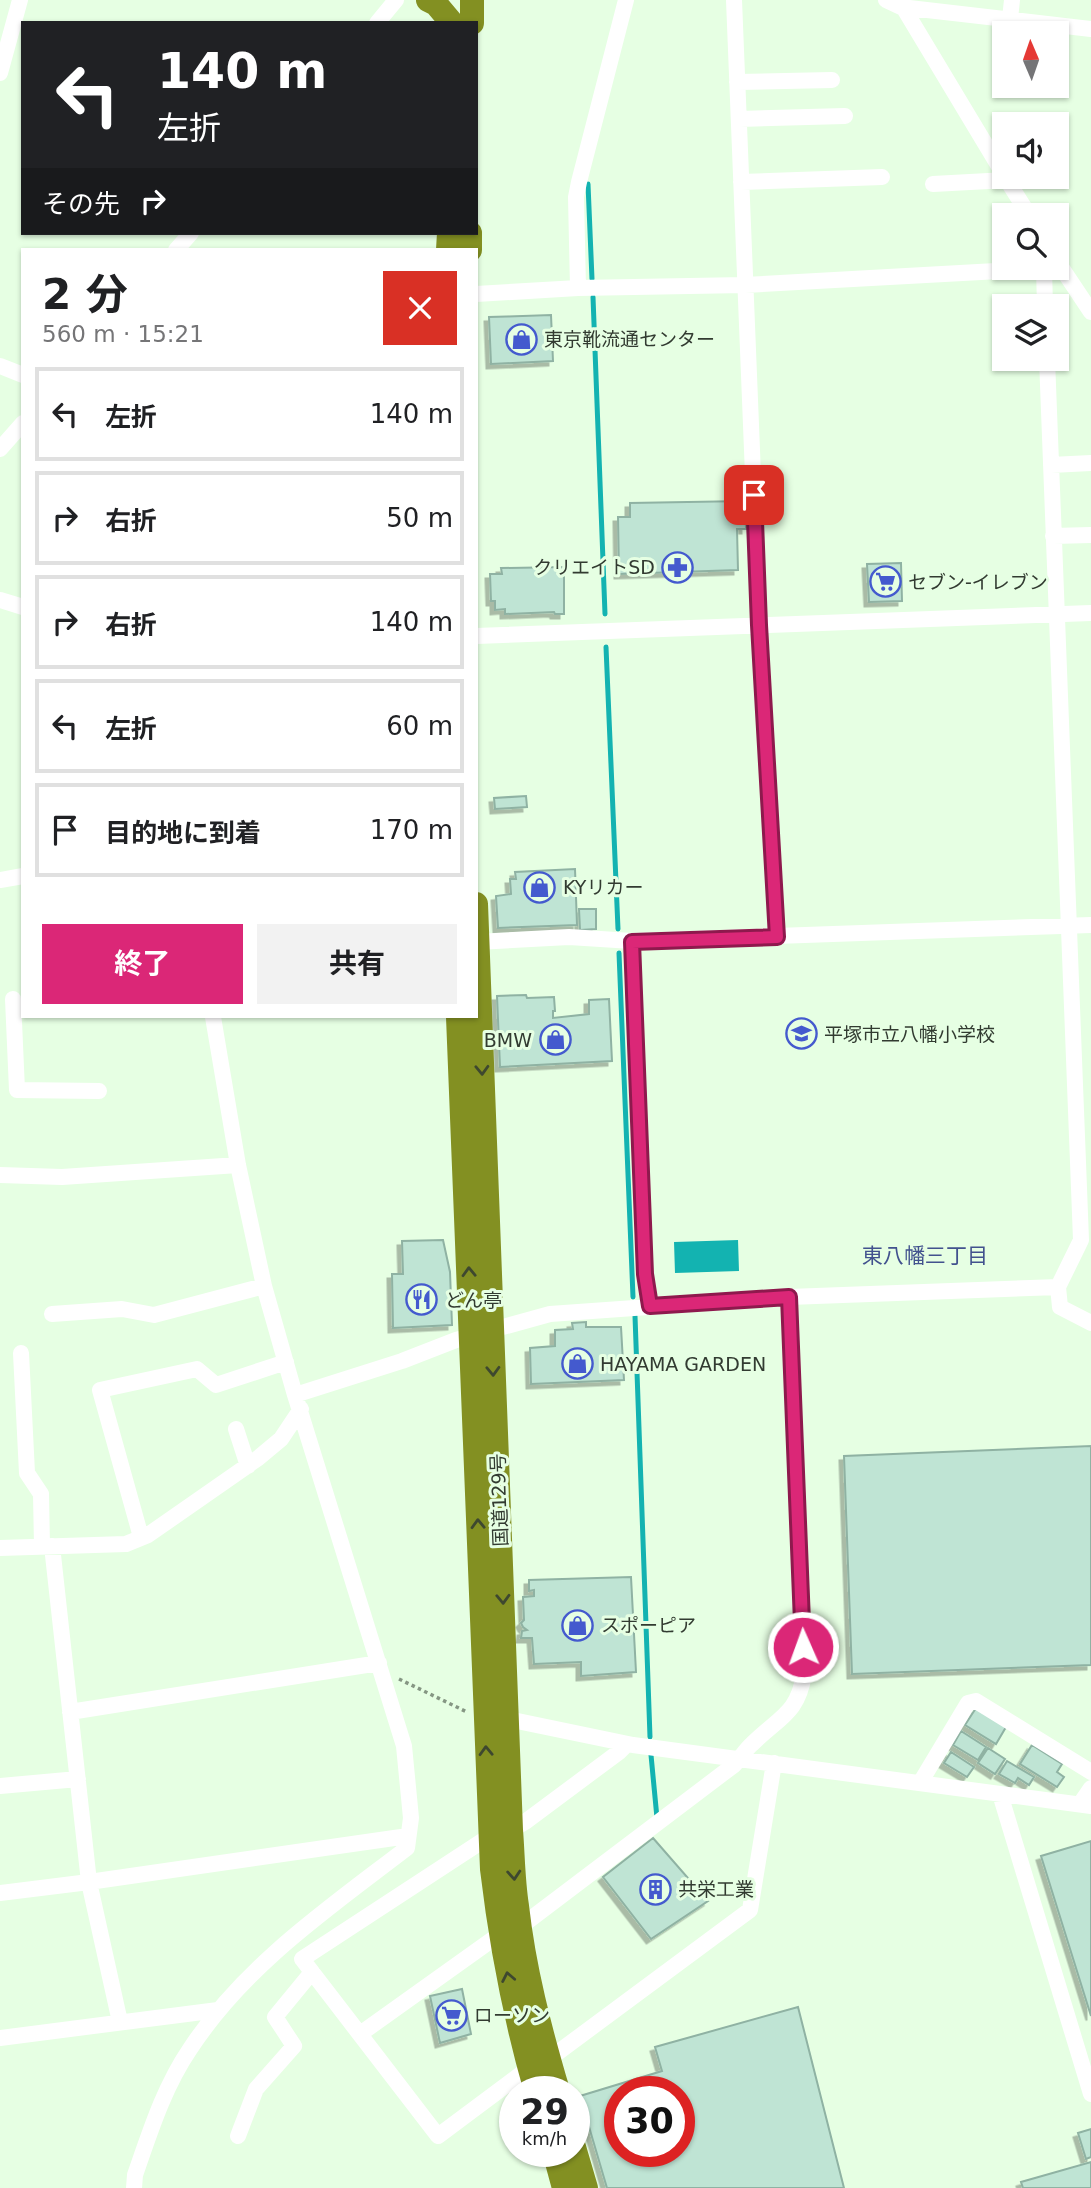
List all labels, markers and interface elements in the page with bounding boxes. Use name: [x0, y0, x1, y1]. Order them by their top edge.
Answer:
north arrow: [992, 21, 1069, 98]
map controls: [992, 21, 1069, 371]
text: 140 m: [157, 43, 327, 100]
icon: left: [42, 49, 133, 140]
text: 左折: [157, 109, 221, 147]
button: sound: [992, 112, 1069, 189]
icon: right: [134, 182, 172, 220]
text: その先: [42, 189, 120, 219]
button: search: [992, 203, 1069, 280]
text: 2 分: [42, 270, 128, 319]
button: close: [383, 271, 457, 345]
button: layers: [992, 294, 1069, 371]
text: 560 m · 15:21: [42, 321, 204, 347]
shop icon: 東京靴流通センター: [504, 322, 538, 356]
place label: 東京靴流通センター: [544, 328, 715, 350]
icon: left: [46, 395, 84, 433]
text: 140 m: [370, 399, 453, 429]
text: 左折: [105, 402, 157, 432]
pin: [724, 465, 784, 525]
icon: arrive: [735, 476, 773, 514]
icon: right: [46, 499, 84, 537]
text: 50 m: [386, 503, 453, 533]
text: 右折: [105, 506, 157, 536]
pharmacy icon: クリエイトSD: [661, 550, 695, 584]
place label: クリエイトSD: [533, 556, 655, 578]
supermarket icon: セブン-イレブン: [868, 565, 902, 599]
place label: セブン-イレブン: [908, 571, 1048, 593]
icon: right: [46, 603, 84, 641]
text: 140 m: [370, 607, 453, 637]
text: 右折: [105, 610, 157, 640]
icon: left: [46, 707, 84, 745]
text: 60 m: [386, 711, 453, 741]
text: 左折: [105, 714, 157, 744]
icon: arrive: [46, 811, 84, 849]
text: 170 m: [370, 815, 453, 845]
text: 目的地に到着: [105, 818, 261, 848]
shop icon: KYリカー: [523, 870, 557, 904]
place label: KYリカー: [563, 876, 643, 898]
button: 終了: [42, 924, 243, 1004]
button: 共有: [257, 924, 457, 1004]
school or university icon: 平塚市立八幡小学校: [784, 1017, 818, 1051]
shop icon: BMW: [538, 1023, 572, 1057]
place label: 平塚市立八幡小学校: [824, 1023, 995, 1045]
place label: BMW: [484, 1029, 532, 1051]
one-way arrow: [474, 1065, 489, 1076]
district label: 東八幡三丁目: [862, 1244, 988, 1268]
one-way arrow: [461, 1266, 476, 1277]
restaurant icon: どん亭: [405, 1283, 439, 1317]
place label: どん亭: [445, 1289, 502, 1311]
shop icon: HAYAMA GARDEN: [560, 1347, 594, 1381]
place label: HAYAMA GARDEN: [600, 1353, 766, 1375]
one-way arrow: [486, 1366, 501, 1377]
street label: 国道129号: [486, 1453, 512, 1547]
one-way arrow: [471, 1518, 486, 1529]
one-way arrow: [495, 1593, 510, 1604]
shop icon: スポーピア: [561, 1608, 595, 1642]
position arrow: [766, 1610, 840, 1684]
place label: スポーピア: [601, 1614, 696, 1636]
one-way arrow: [479, 1746, 494, 1757]
one-way arrow: [506, 1870, 521, 1881]
building icon: 共栄工業: [638, 1872, 672, 1906]
place label: 共栄工業: [678, 1878, 754, 1900]
one-way arrow: [502, 1972, 517, 1984]
supermarket icon: ローソン: [434, 1998, 468, 2032]
place label: ローソン: [474, 2004, 550, 2026]
speed limit sign: 30: [604, 2076, 695, 2167]
text: 29: [520, 2092, 569, 2132]
text: km/h: [522, 2128, 567, 2149]

